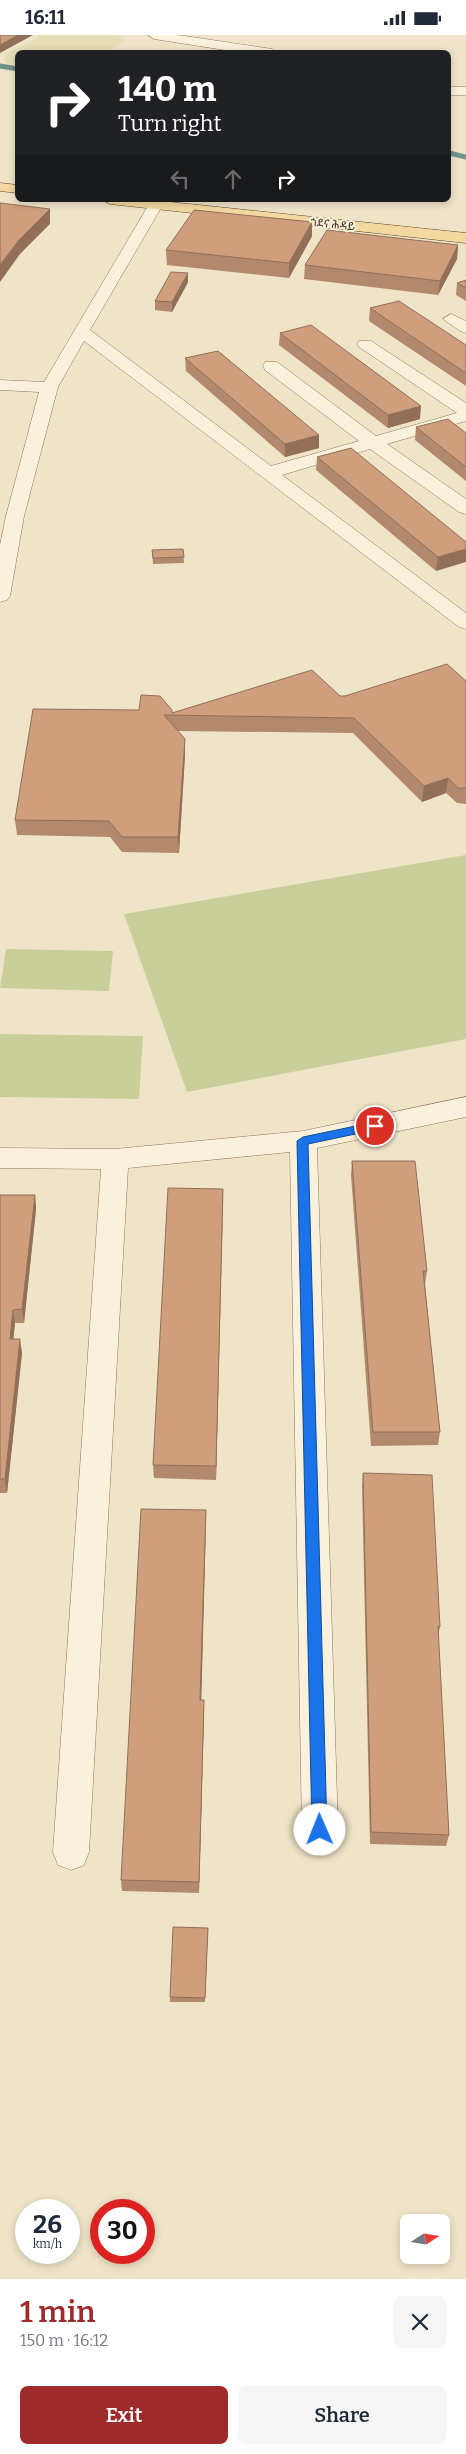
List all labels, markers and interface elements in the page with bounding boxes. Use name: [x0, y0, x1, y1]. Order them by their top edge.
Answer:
text: 16:11: [25, 6, 65, 29]
text: 140 m: [118, 68, 216, 110]
icon: right: [35, 70, 100, 135]
text: Turn right: [118, 110, 221, 137]
icon: left: [166, 165, 194, 193]
icon: ahead: [219, 165, 247, 193]
icon: right: [272, 165, 300, 193]
street label: ጎደና ሕዳይ: [310, 216, 356, 233]
pin: [354, 1105, 396, 1147]
icon: arrive: [361, 1112, 389, 1140]
position arrow: [293, 1803, 345, 1855]
speed limit sign: 30: [90, 2199, 155, 2264]
text: 26: [33, 2210, 62, 2240]
north arrow: [400, 2214, 450, 2264]
map controls: [400, 2214, 450, 2264]
text: km/h: [33, 2237, 62, 2251]
text: 1 min: [20, 2294, 95, 2330]
button: close: [394, 2296, 446, 2348]
text: 150 m · 16:12: [20, 2331, 108, 2350]
button: Exit: [20, 2386, 228, 2444]
button: Share: [238, 2386, 446, 2444]

